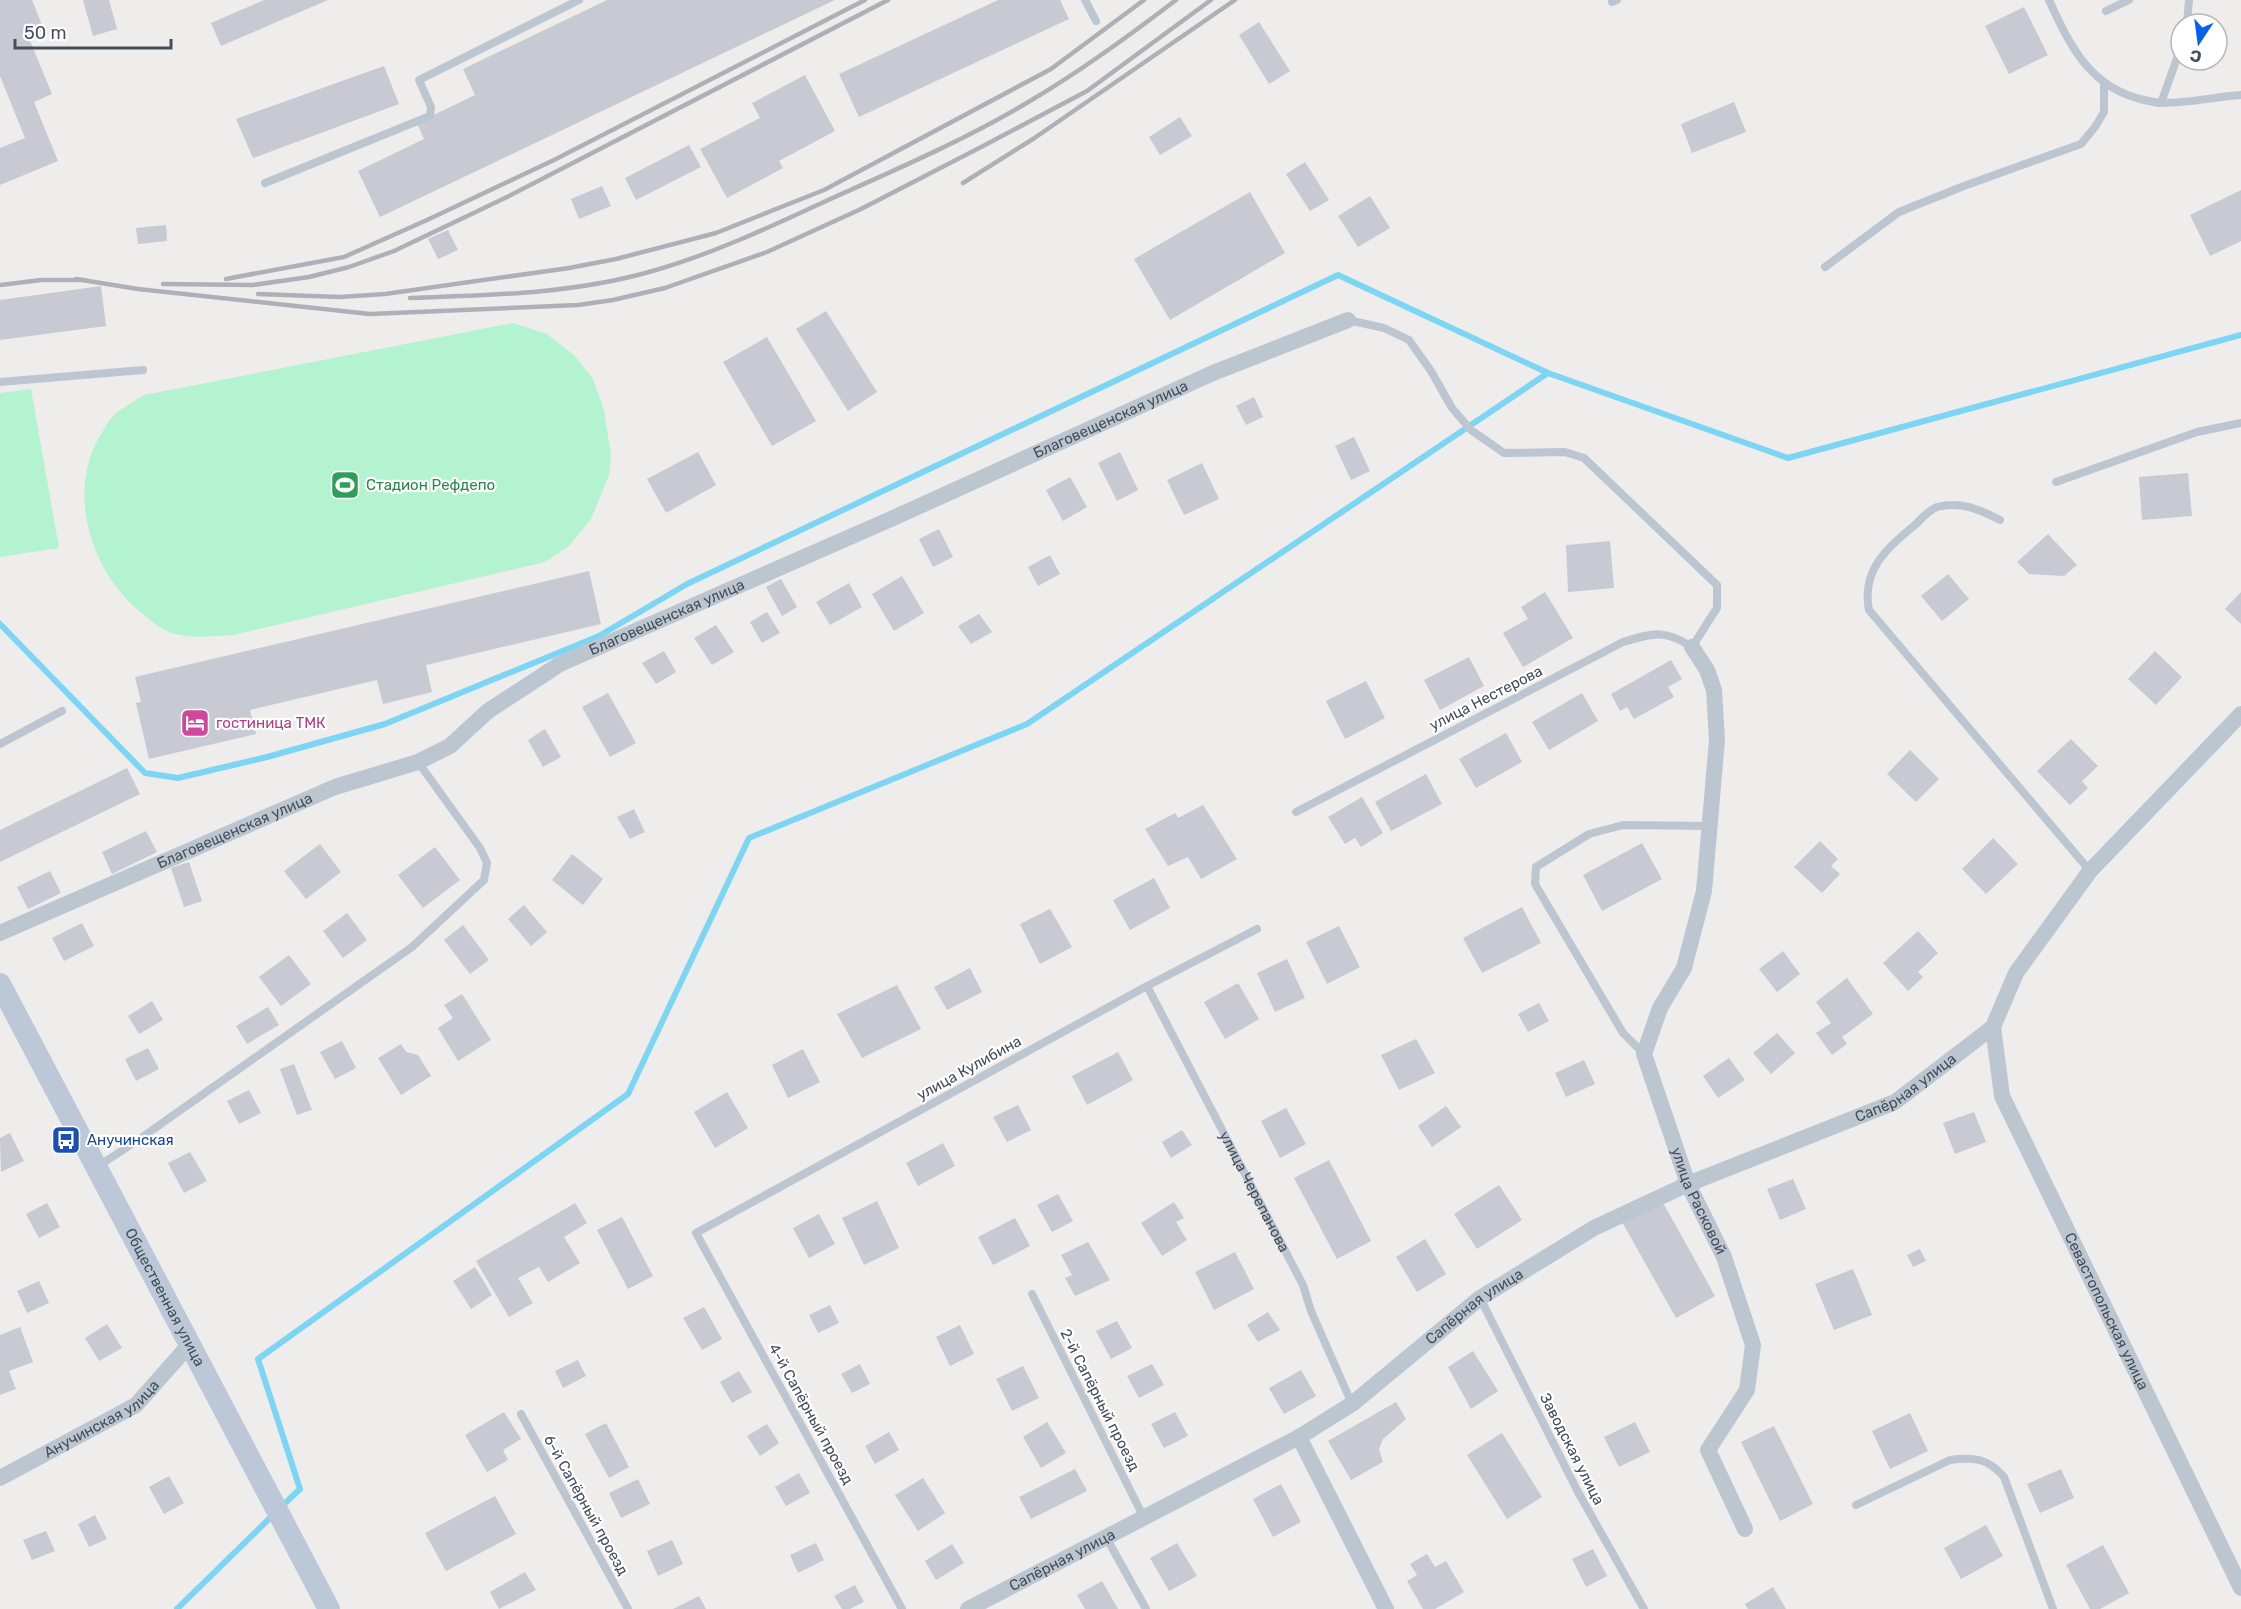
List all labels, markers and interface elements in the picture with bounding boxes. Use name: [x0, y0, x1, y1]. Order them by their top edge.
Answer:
scale bar: [15, 12, 171, 50]
north arrow: [2169, 12, 2229, 72]
text: 50 m: [24, 22, 67, 44]
text: С: [2188, 46, 2203, 67]
street label: Благовещенская улица: [1030, 377, 1191, 462]
sports icon: Стадион Рефдепо: [329, 469, 361, 501]
place label: Стадион Рефдепо: [366, 476, 495, 494]
street label: Благовещенская улица: [586, 575, 747, 659]
street label: улица Нестерова: [1426, 662, 1546, 734]
hotel icon: гостиница ТМК: [179, 707, 211, 739]
place label: гостиница ТМК: [216, 714, 326, 732]
street label: Благовещенская улица: [154, 789, 315, 872]
street label: улица Кулибина: [914, 1032, 1024, 1104]
street label: Сапёрная улица: [1852, 1049, 1960, 1126]
bus stop icon: Анучинская: [50, 1124, 82, 1156]
street label: улица Черепанова: [1215, 1128, 1293, 1255]
place label: Анучинская: [87, 1131, 174, 1149]
street label: улица Расковой: [1667, 1145, 1730, 1257]
street label: Общественная улица: [121, 1225, 209, 1370]
street label: Севастопольская улица: [2061, 1230, 2152, 1393]
street label: Сапёрная улица: [1422, 1265, 1526, 1348]
street label: 2-й Сапёрный проезд: [1056, 1326, 1144, 1474]
street label: 4-й Сапёрный проезд: [765, 1341, 857, 1487]
street label: Анучинская улица: [41, 1376, 163, 1462]
street label: Заводская улица: [1536, 1390, 1608, 1508]
street label: 6-й Сапёрный проезд: [540, 1432, 632, 1578]
street label: Сапёрная улица: [1006, 1525, 1118, 1595]

